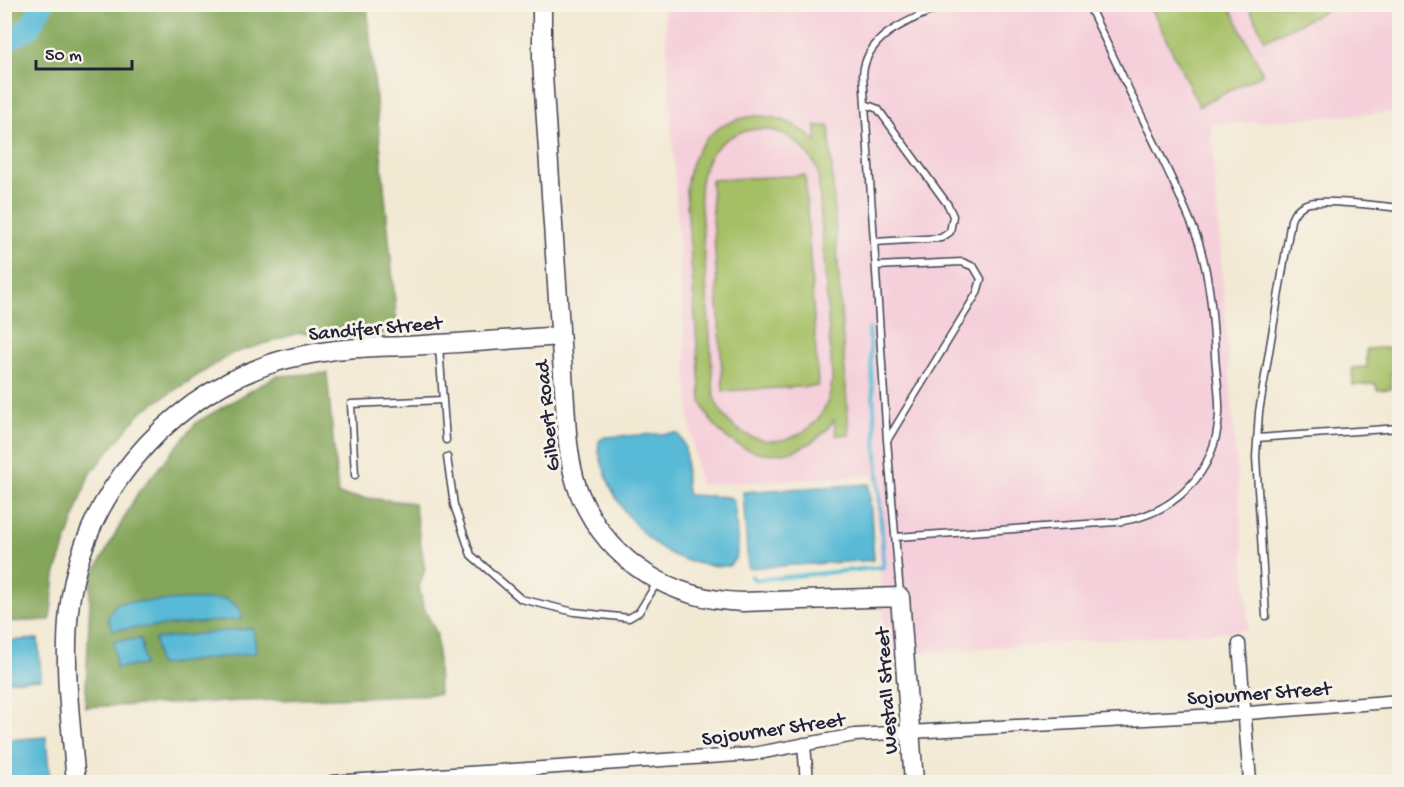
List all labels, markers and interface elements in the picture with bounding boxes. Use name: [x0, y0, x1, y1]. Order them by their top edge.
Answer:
scale bar: [36, 33, 132, 71]
text: 50 m: [45, 46, 82, 67]
street label: Sandifer Street: [308, 312, 446, 349]
street label: Gilbert Road: [531, 357, 568, 472]
street label: Westall Street: [871, 624, 905, 755]
street label: Sojourner Street: [1186, 678, 1334, 713]
street label: Sojourner Street: [700, 709, 849, 754]

